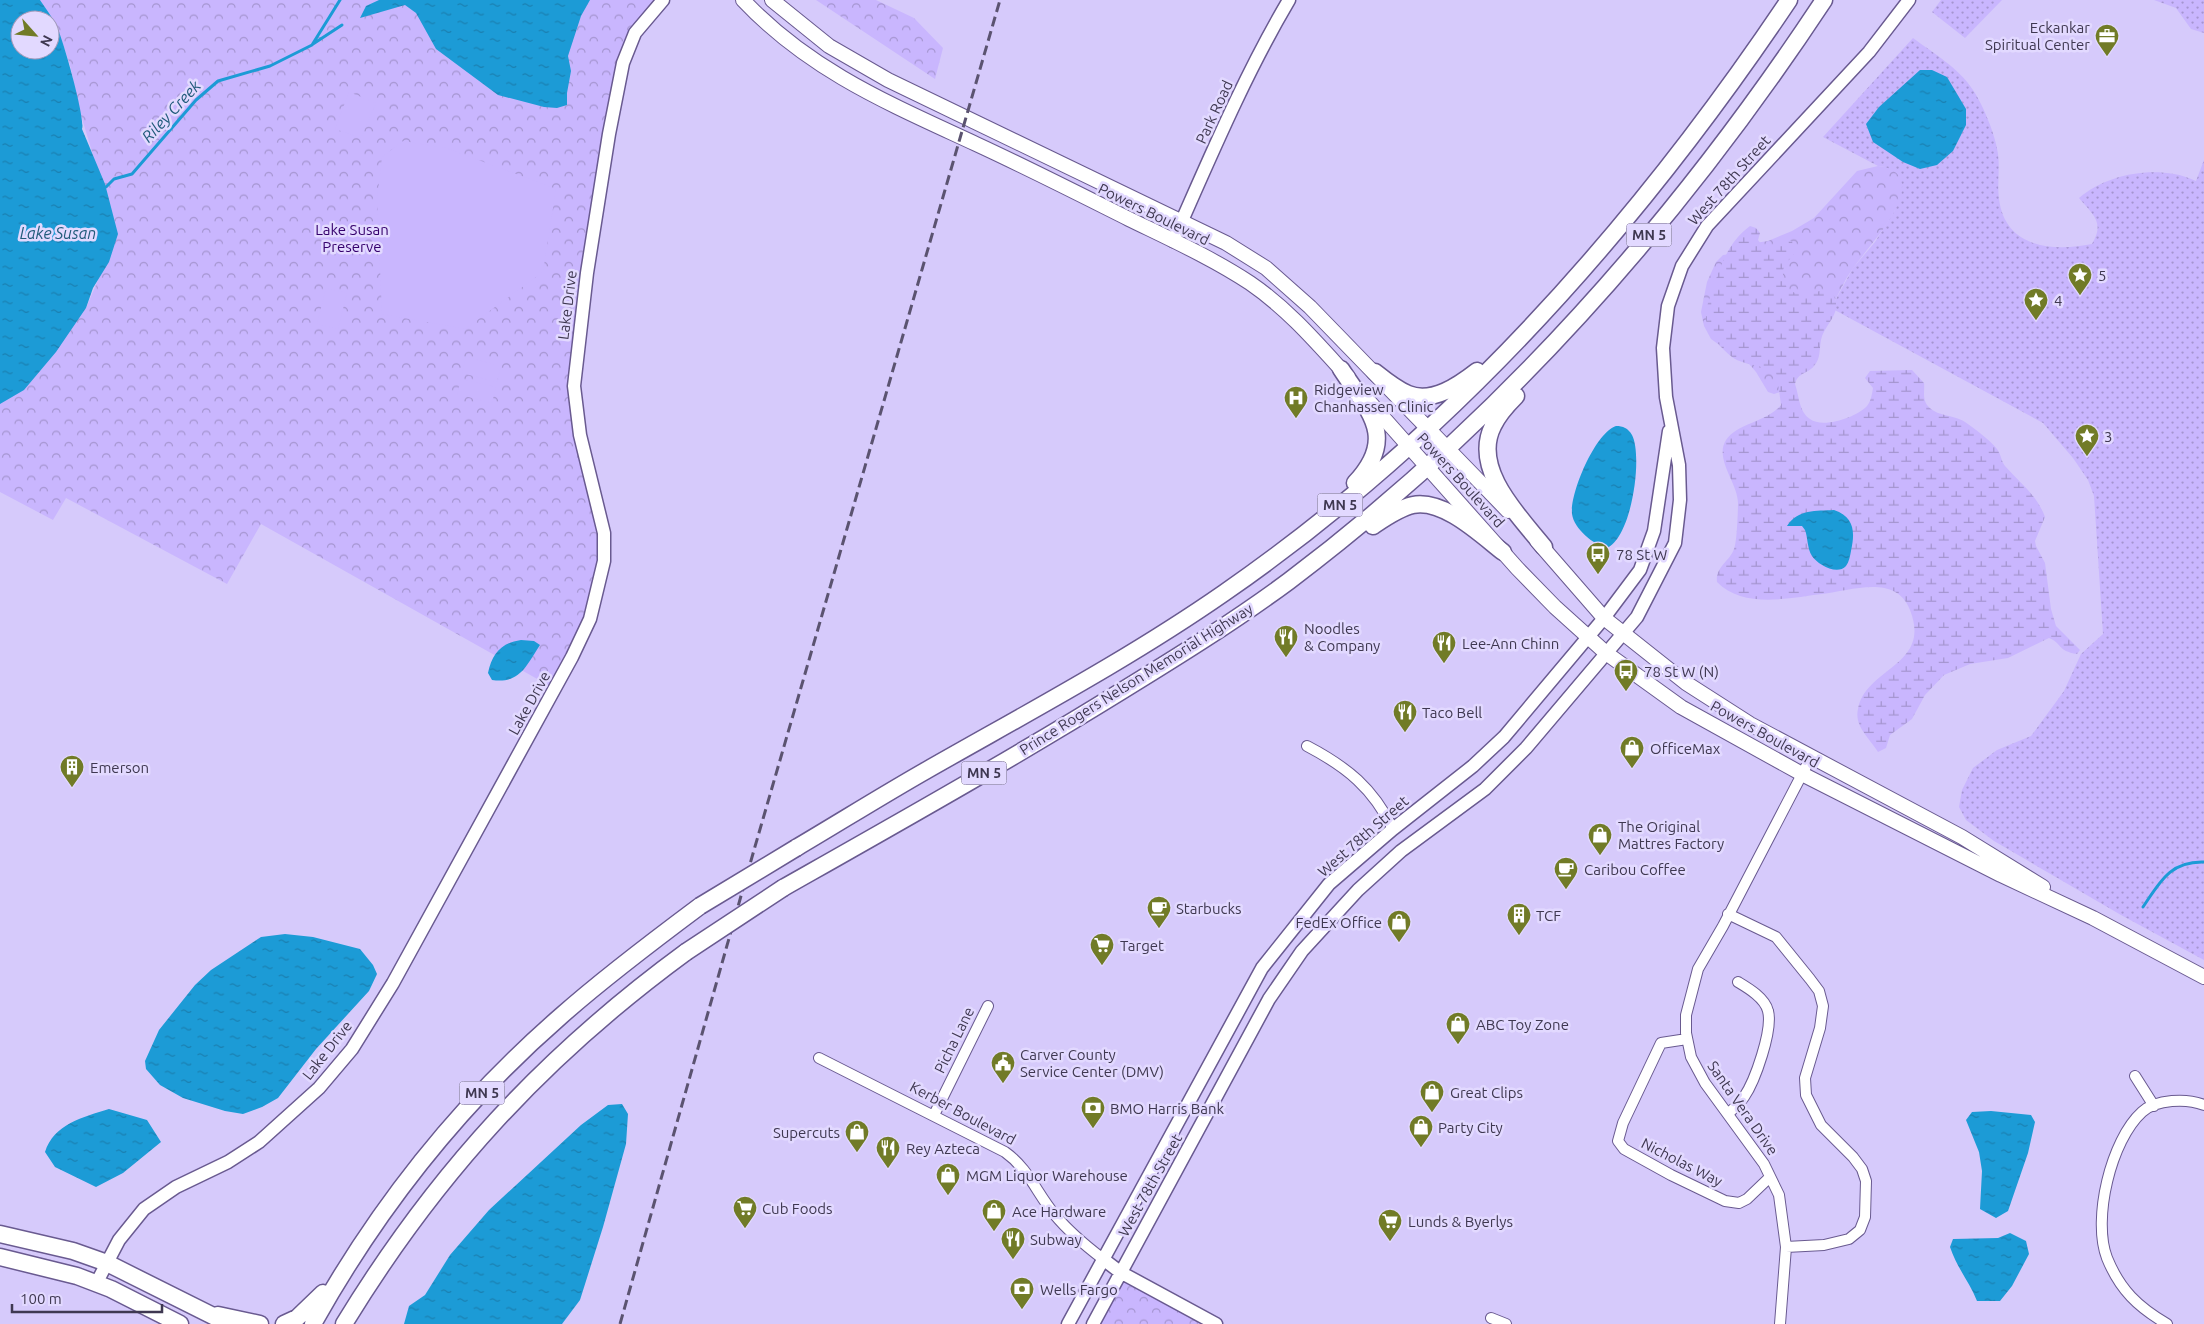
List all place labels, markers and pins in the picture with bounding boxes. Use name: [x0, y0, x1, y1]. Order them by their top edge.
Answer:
place label: Eckankar Spiritual Center: [1985, 19, 2090, 53]
office icon: Eckankar Spiritual Center: [2094, 23, 2120, 57]
place icon: 5: [2067, 262, 2093, 296]
place label: 5: [2098, 267, 2106, 284]
place icon: 4: [2023, 287, 2049, 321]
place label: 4: [2054, 292, 2062, 309]
place label: Ridgeview Chanhassen Clinic: [1314, 381, 1434, 415]
hospital icon: Ridgeview Chanhassen Clinic: [1283, 385, 1309, 419]
place icon: 3: [2074, 423, 2100, 457]
place label: 3: [2104, 428, 2112, 445]
bus stop icon: 78 St W: [1585, 541, 1611, 575]
place label: 78 St W: [1616, 546, 1668, 563]
place label: Noodles & Company: [1304, 620, 1380, 654]
restaurant icon: Noodles & Company: [1273, 624, 1299, 658]
restaurant icon: Lee-Ann Chinn: [1431, 630, 1457, 664]
place label: Lee-Ann Chinn: [1462, 635, 1559, 652]
bus stop icon: 78 St W (N): [1613, 658, 1639, 692]
place label: 78 St W (N): [1644, 663, 1719, 680]
restaurant icon: Taco Bell: [1392, 699, 1418, 733]
place label: Taco Bell: [1422, 704, 1482, 721]
shop icon: OfficeMax: [1619, 735, 1645, 769]
place label: OfficeMax: [1650, 740, 1721, 757]
building icon: Emerson: [59, 754, 85, 788]
place label: Emerson: [90, 759, 149, 776]
place label: The Original Mattres Factory: [1618, 818, 1724, 852]
shop icon: The Original Mattres Factory: [1587, 822, 1613, 856]
cafe icon: Caribou Coffee: [1553, 856, 1579, 890]
place label: Caribou Coffee: [1584, 861, 1686, 878]
cafe icon: Starbucks: [1146, 895, 1172, 929]
place label: Starbucks: [1176, 900, 1242, 917]
building icon: TCF: [1506, 902, 1532, 936]
place label: TCF: [1536, 907, 1561, 924]
shop icon: FedEx Office: [1386, 909, 1412, 943]
place label: FedEx Office: [1296, 914, 1382, 931]
supermarket icon: Target: [1089, 932, 1115, 966]
place label: Target: [1120, 937, 1164, 954]
shop icon: ABC Toy Zone: [1445, 1011, 1471, 1045]
place label: ABC Toy Zone: [1476, 1016, 1569, 1033]
place label: Carver County Service Center (DMV): [1020, 1046, 1164, 1080]
public building icon: Carver County Service Center (DMV): [990, 1050, 1016, 1084]
shop icon: Great Clips: [1419, 1079, 1445, 1113]
place label: Great Clips: [1450, 1084, 1523, 1101]
bank icon: BMO Harris Bank: [1080, 1095, 1106, 1129]
place label: BMO Harris Bank: [1110, 1100, 1225, 1117]
shop icon: Party City: [1408, 1114, 1434, 1148]
shop icon: Supercuts: [844, 1119, 870, 1153]
place label: Party City: [1438, 1119, 1503, 1136]
place label: Supercuts: [773, 1124, 840, 1141]
restaurant icon: Rey Azteca: [875, 1135, 901, 1169]
place label: Rey Azteca: [906, 1140, 980, 1157]
shop icon: MGM Liquor Warehouse: [935, 1162, 961, 1196]
place label: MGM Liquor Warehouse: [966, 1167, 1128, 1184]
supermarket icon: Cub Foods: [732, 1195, 758, 1229]
shop icon: Ace Hardware: [981, 1198, 1007, 1232]
place label: Cub Foods: [762, 1200, 833, 1217]
place label: Ace Hardware: [1012, 1203, 1106, 1220]
supermarket icon: Lunds & Byerlys: [1377, 1208, 1403, 1242]
place label: Lunds & Byerlys: [1408, 1213, 1513, 1230]
restaurant icon: Subway: [1000, 1226, 1026, 1260]
place label: Subway: [1030, 1231, 1082, 1248]
bank icon: Wells Fargo: [1009, 1276, 1035, 1310]
place label: Wells Fargo: [1040, 1281, 1118, 1298]

